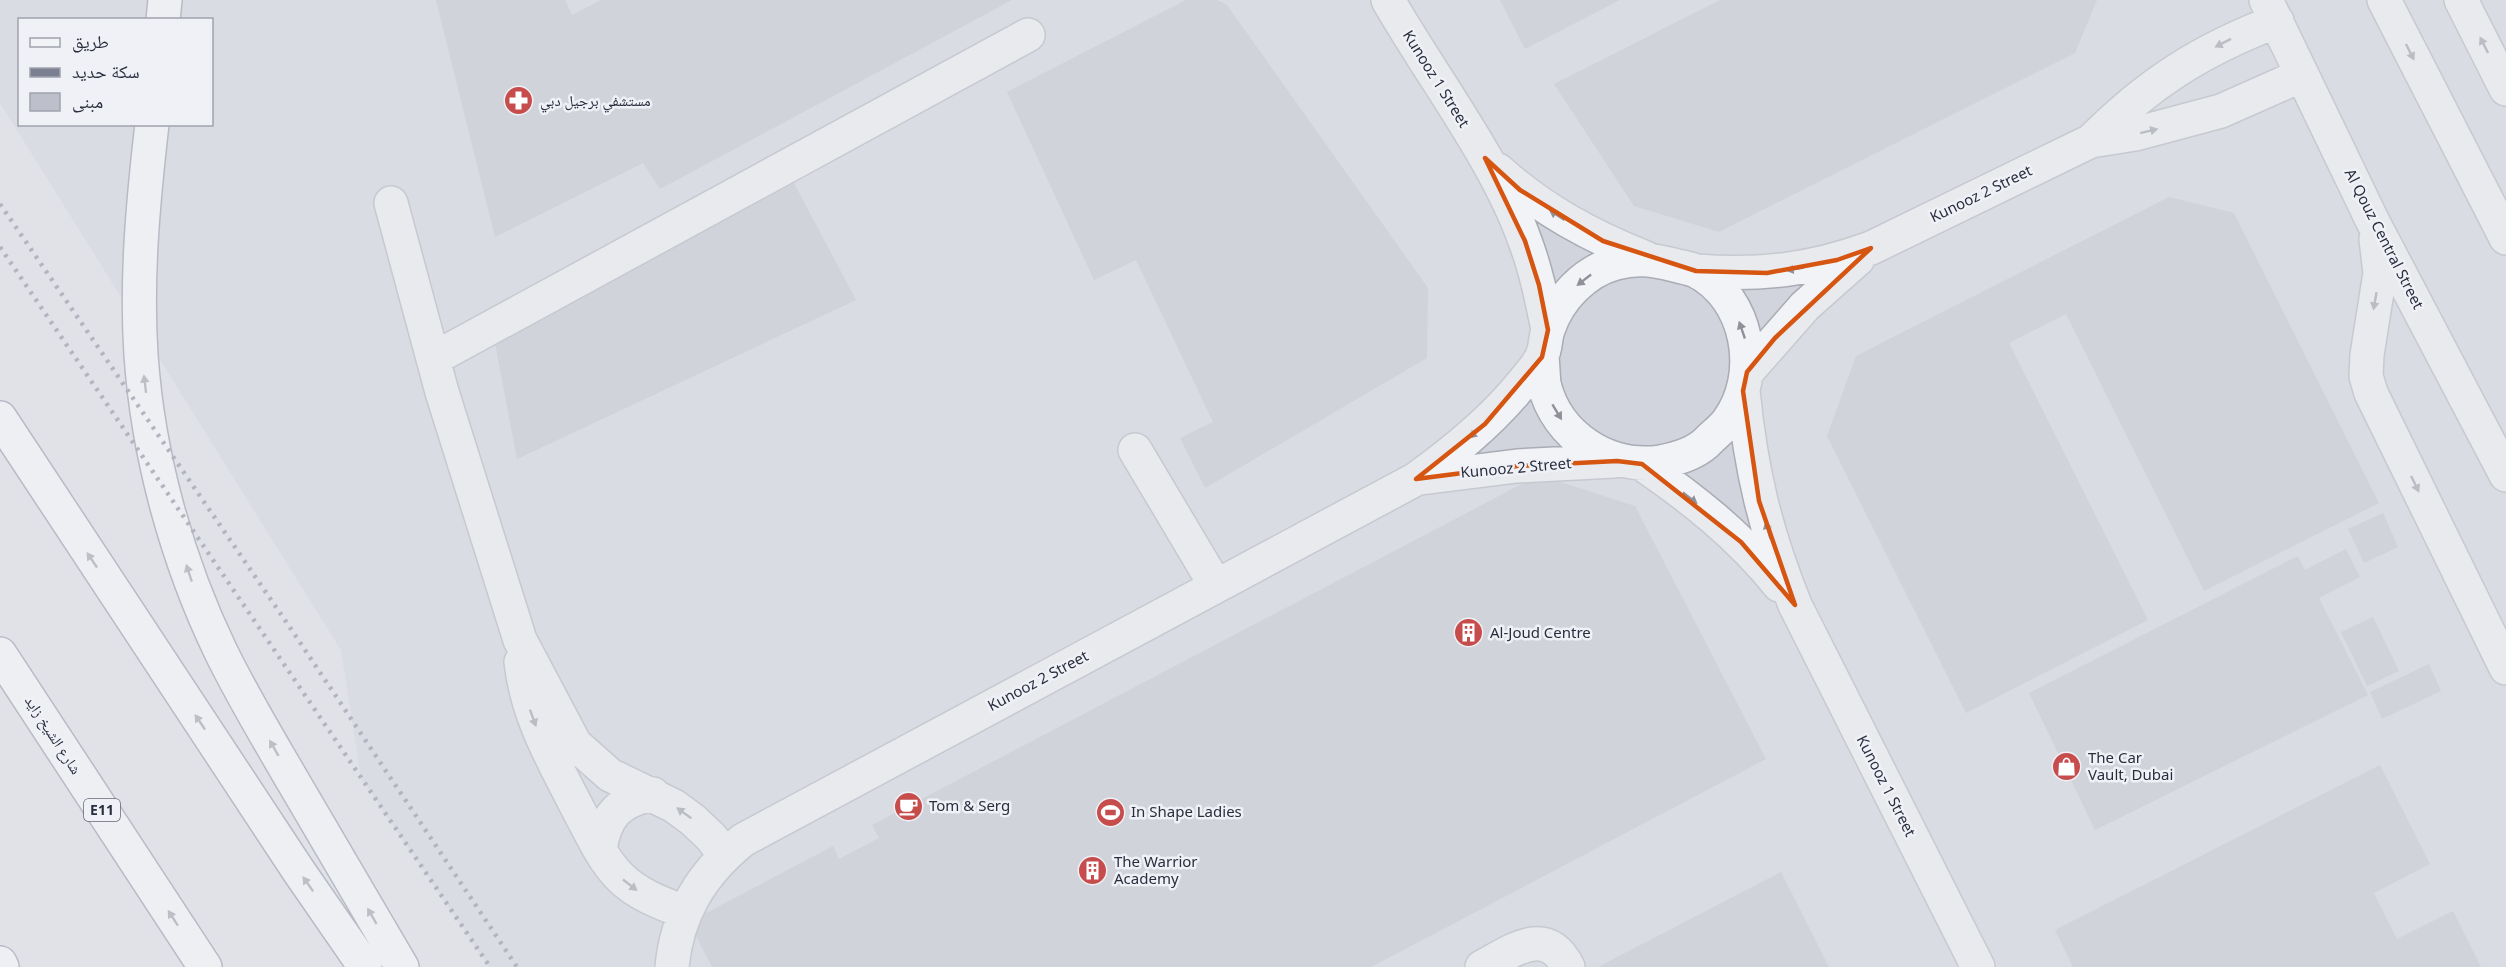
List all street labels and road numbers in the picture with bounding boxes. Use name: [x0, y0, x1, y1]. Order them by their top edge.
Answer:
street label: Kunooz 1 Street: [1399, 26, 1475, 131]
street label: Kunooz 2 Street: [1926, 159, 2035, 226]
street label: Al Qouz Central Street: [2341, 165, 2429, 313]
street label: Kunooz 2 Street: [1460, 452, 1573, 482]
street label: Kunooz 2 Street: [984, 645, 1092, 715]
street label: شارع الشيخ زايد: [20, 691, 87, 778]
street label: Kunooz 1 Street: [1853, 731, 1921, 840]
road number: E11: [84, 799, 120, 821]

